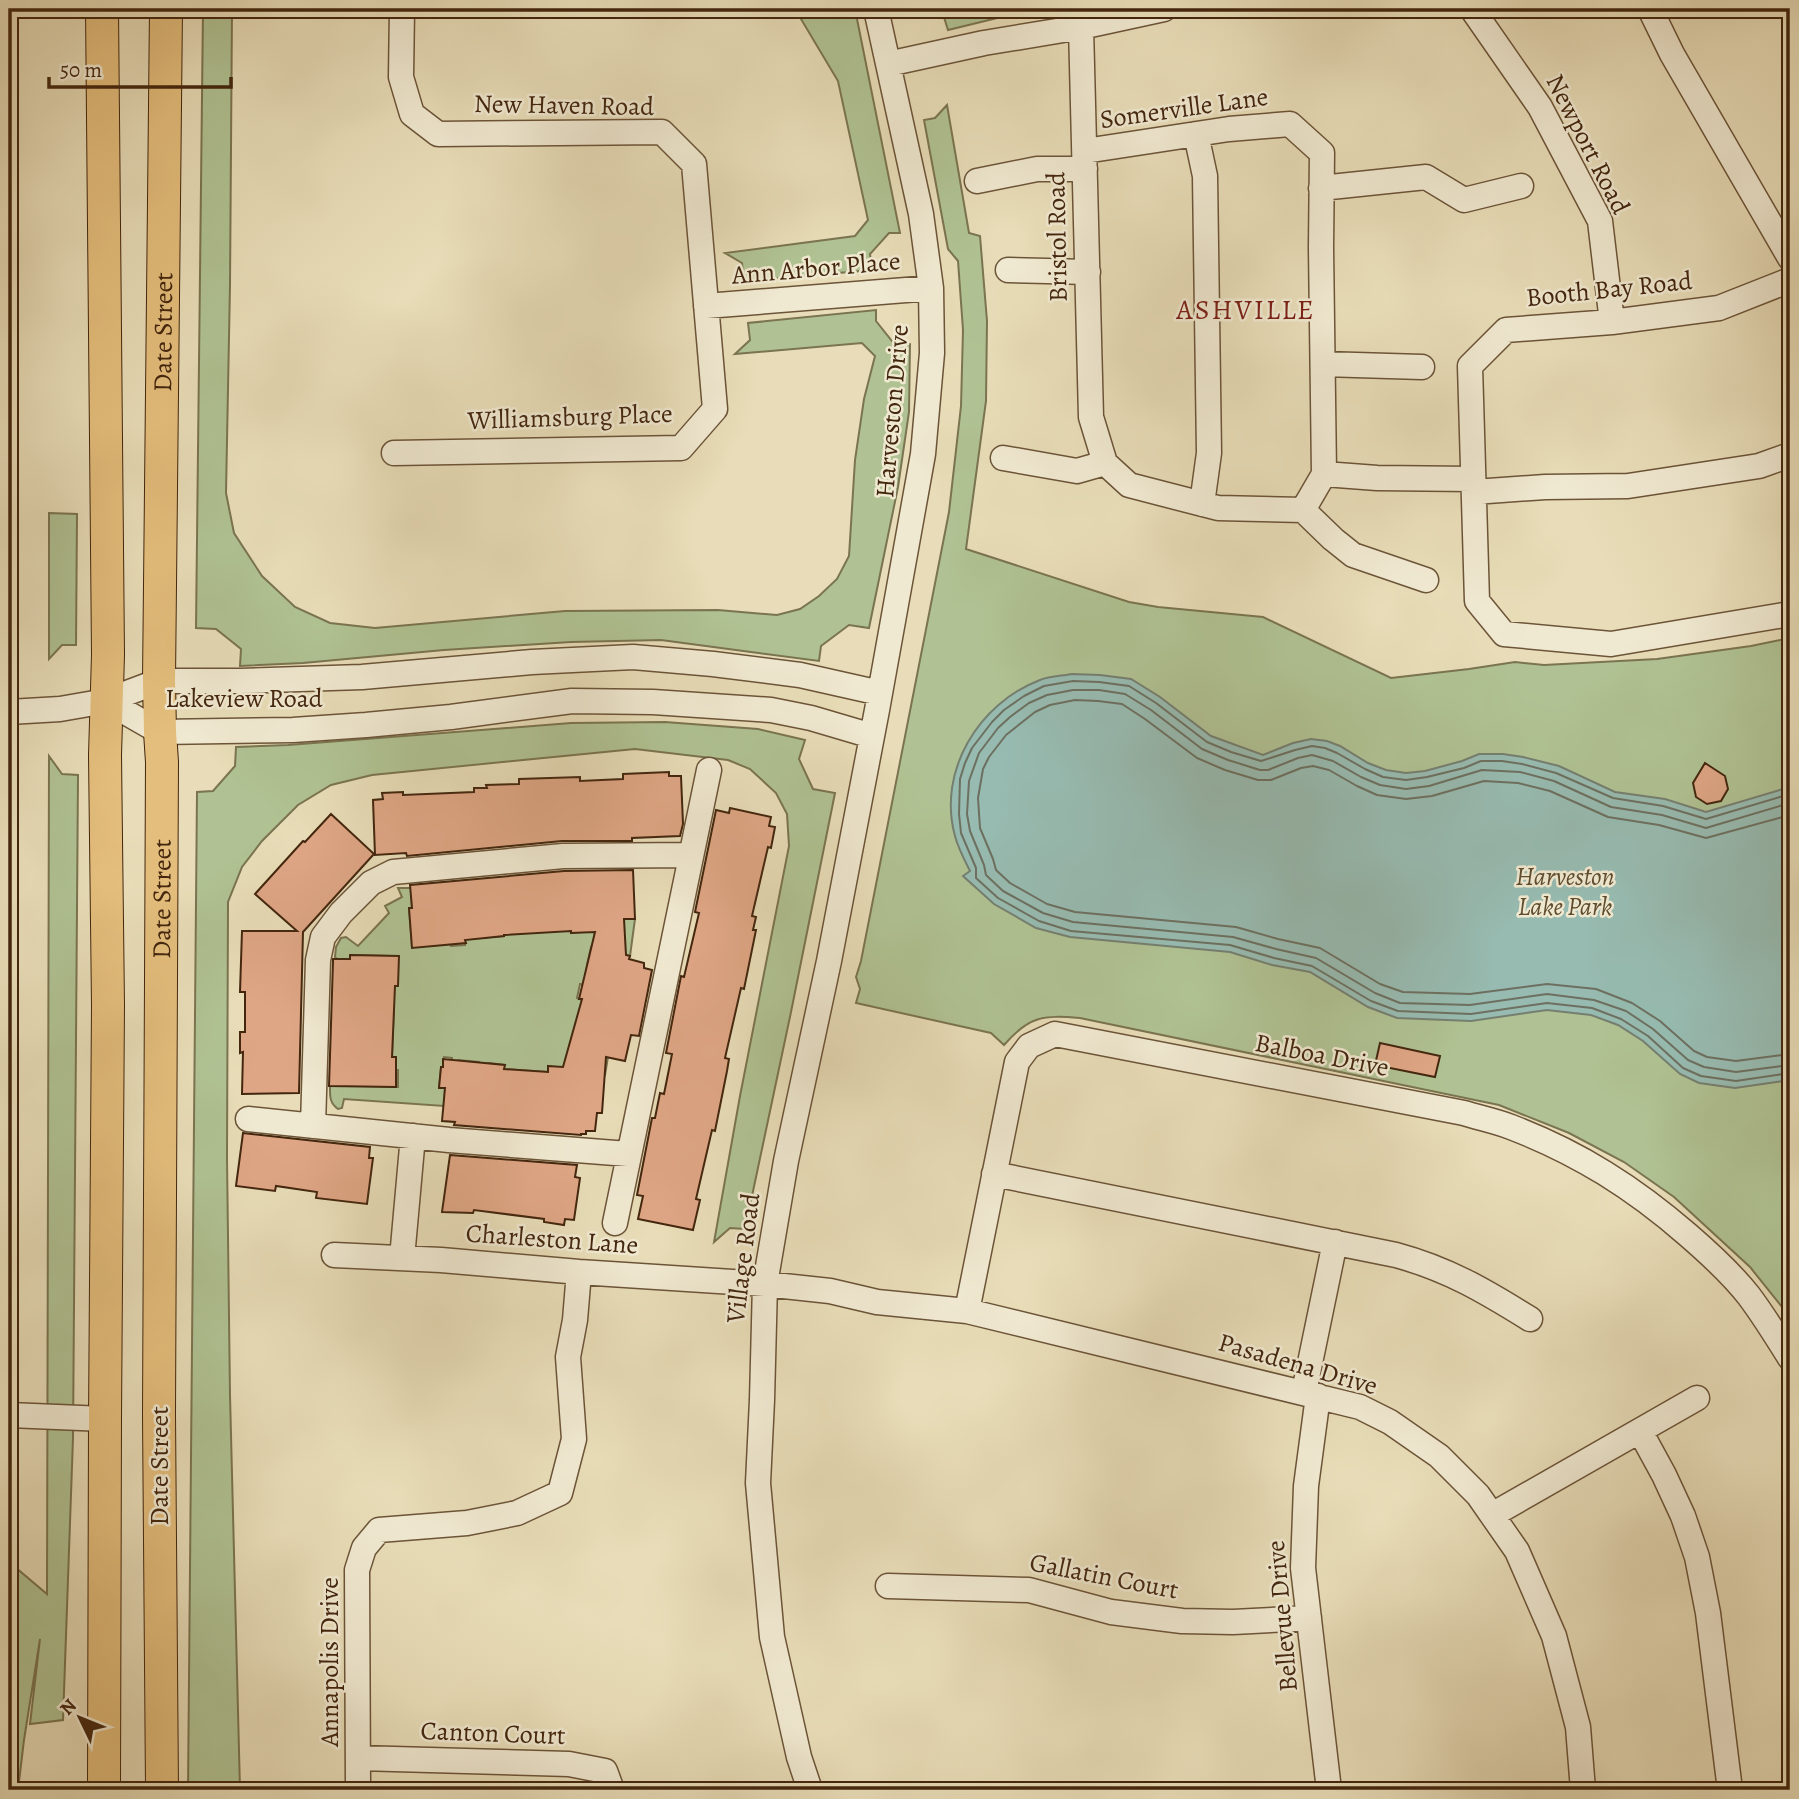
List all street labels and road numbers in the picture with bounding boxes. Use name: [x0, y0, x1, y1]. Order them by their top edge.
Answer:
street label: Newport Road: [1538, 68, 1638, 220]
street label: Somerville Lane: [1098, 79, 1270, 137]
street label: New Haven Road: [474, 86, 654, 124]
street label: Bristol Road: [1038, 172, 1076, 302]
street label: Ann Arbor Place: [729, 243, 902, 293]
street label: Booth Bay Road: [1524, 263, 1694, 315]
street label: Date Street: [145, 272, 181, 392]
street label: Harveston Drive: [867, 323, 917, 499]
street label: Williamsburg Place: [466, 396, 673, 438]
street label: Lakeview Road: [165, 681, 323, 716]
street label: Date Street: [144, 839, 179, 959]
street label: Balboa Drive: [1252, 1025, 1392, 1085]
street label: Village Road: [718, 1191, 768, 1326]
street label: Charleston Lane: [465, 1216, 639, 1262]
street label: Pasadena Drive: [1214, 1325, 1382, 1403]
street label: Date Street: [142, 1406, 177, 1526]
street label: Bellevue Drive: [1258, 1539, 1306, 1693]
street label: Gallatin Court: [1027, 1544, 1182, 1608]
street label: Annapolis Drive: [312, 1577, 347, 1748]
street label: Canton Court: [420, 1713, 566, 1753]

